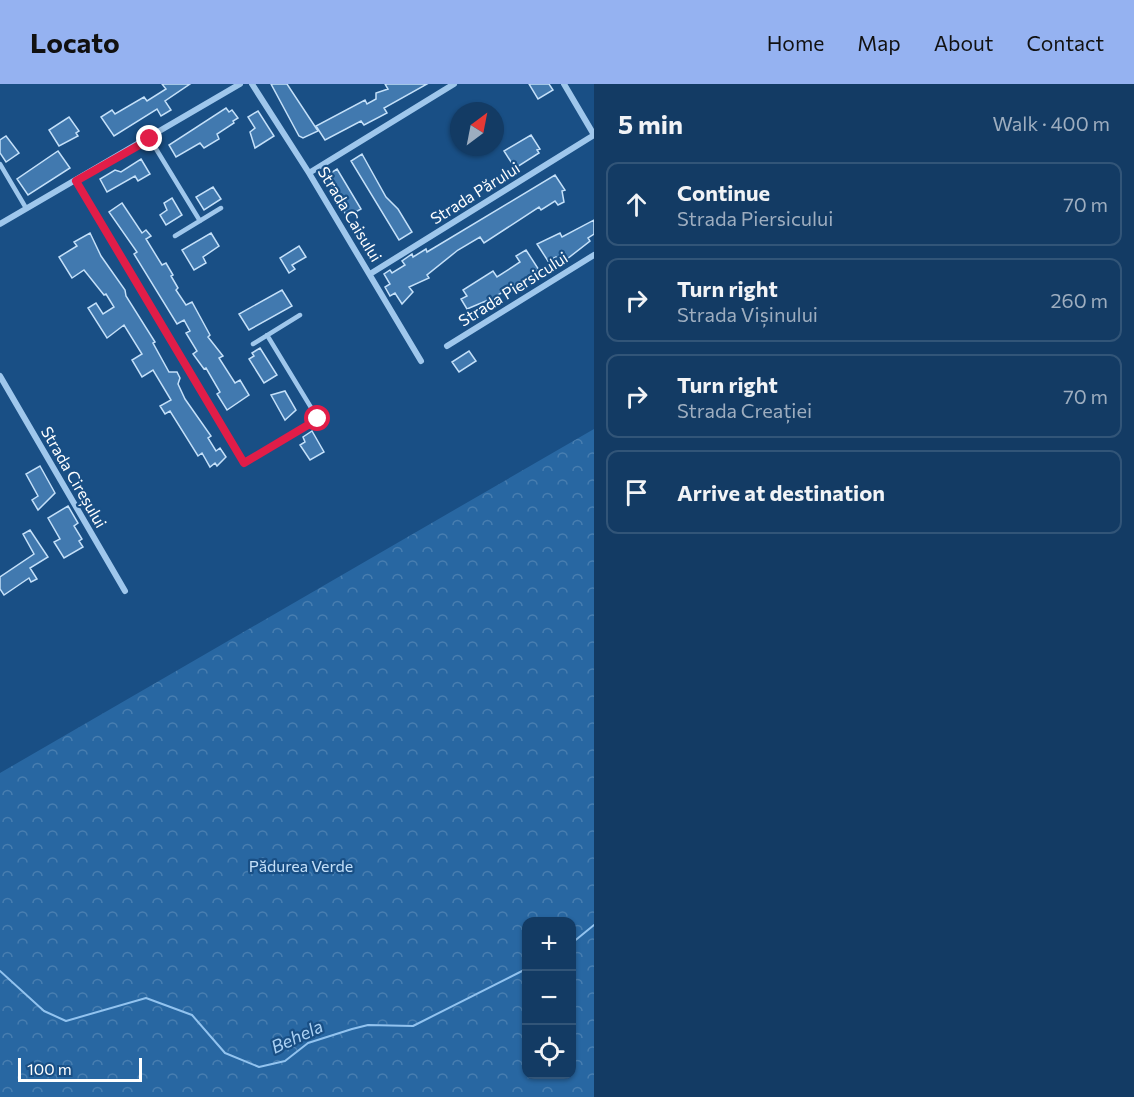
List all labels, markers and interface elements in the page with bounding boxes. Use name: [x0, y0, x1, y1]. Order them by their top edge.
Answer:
text: Locato: [30, 25, 120, 59]
text: Home: [767, 30, 824, 55]
text: Map: [857, 30, 901, 55]
text: About: [934, 30, 993, 55]
text: Contact: [1026, 30, 1104, 55]
north arrow: [450, 102, 504, 156]
text: 5 min: [618, 108, 683, 139]
text: Walk · 400 m: [993, 111, 1110, 135]
route end: [136, 125, 162, 151]
street label: Strada Părului: [427, 158, 523, 228]
street label: Strada Caisului: [315, 163, 386, 265]
text: Continue: [677, 179, 770, 206]
icon: ahead: [620, 188, 653, 221]
text: 70 m: [1063, 192, 1108, 216]
text: Strada Piersicului: [677, 206, 833, 230]
street label: Strada Piersicului: [455, 247, 571, 330]
text: Turn right: [677, 275, 778, 302]
icon: right: [620, 284, 653, 317]
text: 260 m: [1050, 288, 1108, 312]
text: Strada Vișinului: [677, 302, 818, 326]
text: Turn right: [677, 371, 778, 398]
icon: right: [620, 380, 653, 413]
text: 70 m: [1063, 384, 1108, 408]
text: Strada Creației: [677, 398, 812, 422]
route start: [304, 405, 330, 431]
street label: Strada Cireșului: [36, 423, 111, 532]
icon: arrive: [620, 476, 653, 509]
text: Arrive at destination: [677, 479, 885, 506]
park label: Pădurea Verde: [249, 856, 353, 875]
map controls: [522, 917, 576, 1079]
button: +: [522, 917, 576, 971]
button: −: [522, 971, 576, 1025]
water label: Behela: [267, 1015, 326, 1058]
button: locate: [522, 1025, 576, 1079]
scale bar: [18, 1055, 142, 1082]
text: 100 m: [27, 1059, 72, 1078]

